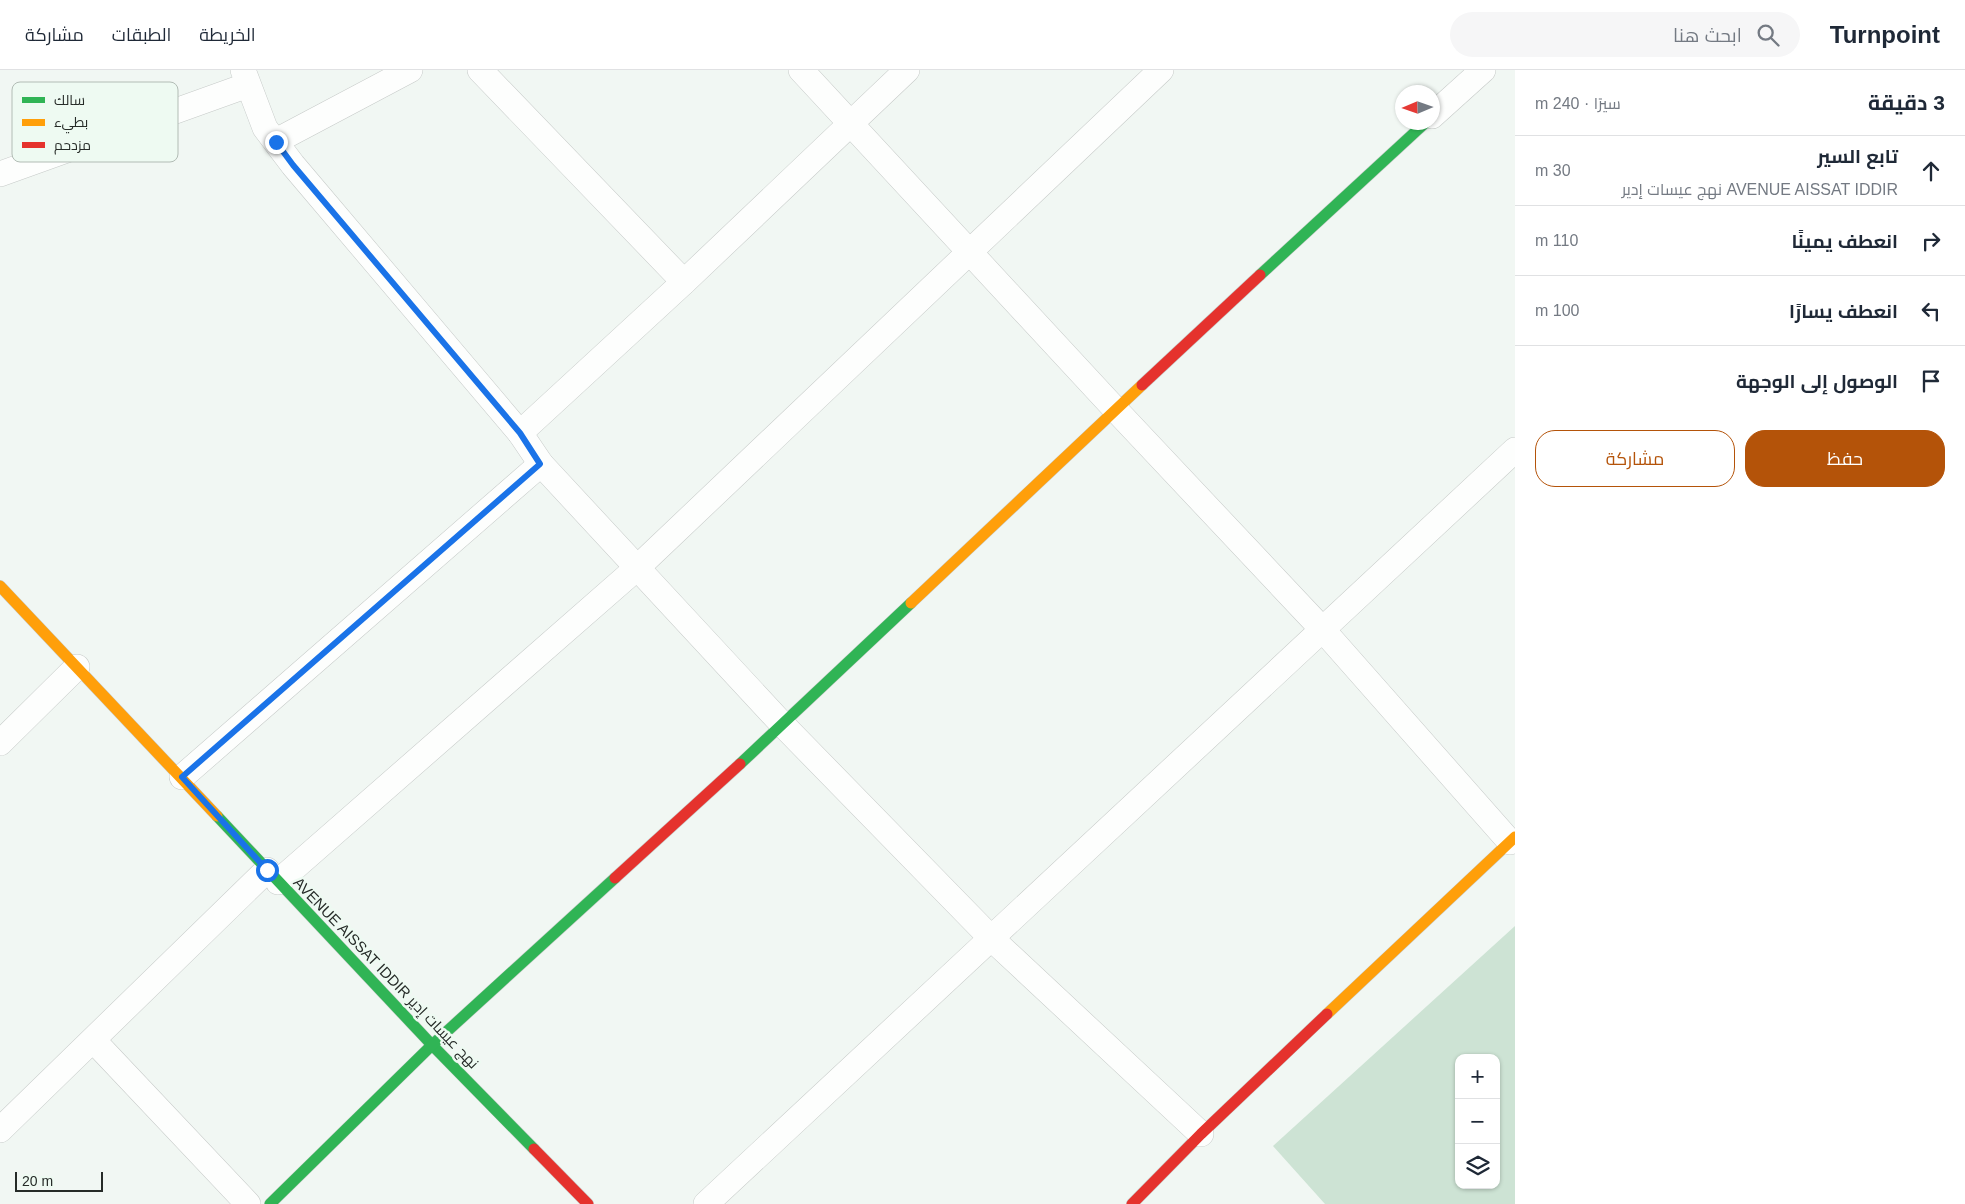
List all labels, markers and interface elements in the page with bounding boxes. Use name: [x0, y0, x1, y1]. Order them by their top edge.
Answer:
search box: [1450, 12, 1800, 57]
icon: search: [1754, 21, 1782, 49]
text: Turnpoint: [1830, 21, 1940, 48]
text: مشاركة: [25, 25, 84, 45]
text: الطبقات: [112, 25, 171, 45]
text: الخريطة: [199, 25, 256, 45]
text: ابحث هنا: [1673, 25, 1742, 46]
legend: [12, 82, 178, 162]
north arrow: [1395, 85, 1440, 130]
text: 3 دقيقة: [1868, 91, 1945, 114]
text: سالك: [54, 92, 85, 108]
text: سيرًا · 240 m: [1535, 95, 1621, 112]
text: بطيء: [54, 114, 88, 134]
route end: [265, 131, 288, 154]
text: مزدحم: [54, 137, 91, 155]
text: تابع السير: [1817, 146, 1898, 167]
icon: ahead: [1917, 157, 1945, 185]
text: 30 m: [1535, 162, 1571, 179]
text: AVENUE AISSAT IDDIR نهج عيسات إدير: [1622, 181, 1898, 198]
icon: right: [1917, 227, 1945, 255]
text: انعطف يمينًا: [1791, 231, 1898, 252]
text: 110 m: [1535, 232, 1578, 249]
icon: left: [1917, 297, 1945, 325]
text: انعطف يسارًا: [1789, 301, 1898, 322]
text: 100 m: [1535, 302, 1579, 319]
icon: arrive: [1917, 367, 1945, 395]
text: الوصول إلى الوجهة: [1736, 371, 1898, 392]
button: مشاركة: [1535, 430, 1735, 487]
button: حفظ: [1745, 430, 1945, 487]
route start: [256, 859, 279, 882]
street label: AVENUE AISSAT IDDIR نهج عيسات إدير: [288, 874, 482, 1074]
map controls: [1455, 1054, 1500, 1189]
button: +: [1455, 1054, 1500, 1099]
button: −: [1455, 1099, 1500, 1144]
button: layers: [1455, 1144, 1500, 1189]
scale bar: [15, 1169, 102, 1192]
text: 20 m: [22, 1173, 53, 1189]

